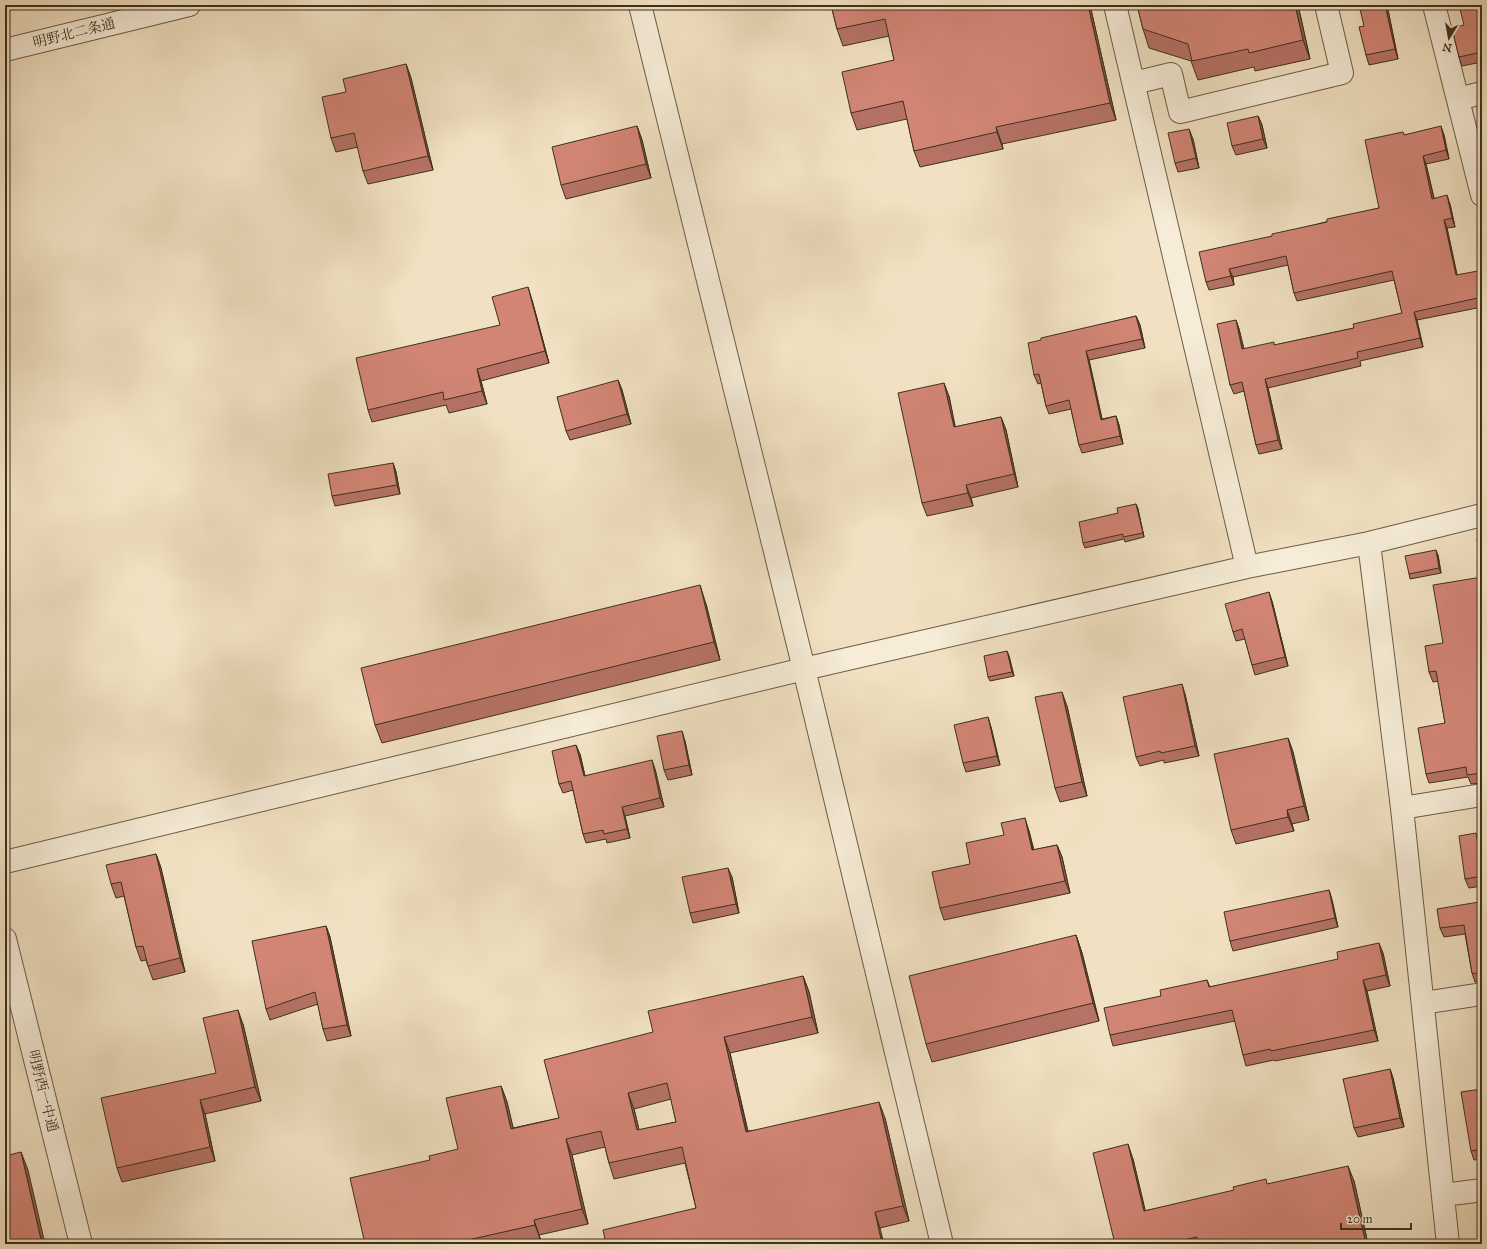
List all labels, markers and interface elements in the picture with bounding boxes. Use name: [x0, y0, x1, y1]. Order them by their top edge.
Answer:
street label: 明野北二条通: [31, 15, 117, 51]
north arrow: [1429, 18, 1469, 58]
text: N: [1441, 40, 1453, 55]
street label: 明野西一中通: [25, 1048, 61, 1134]
scale bar: [1341, 1205, 1411, 1231]
text: 20 m: [1347, 1212, 1373, 1226]

